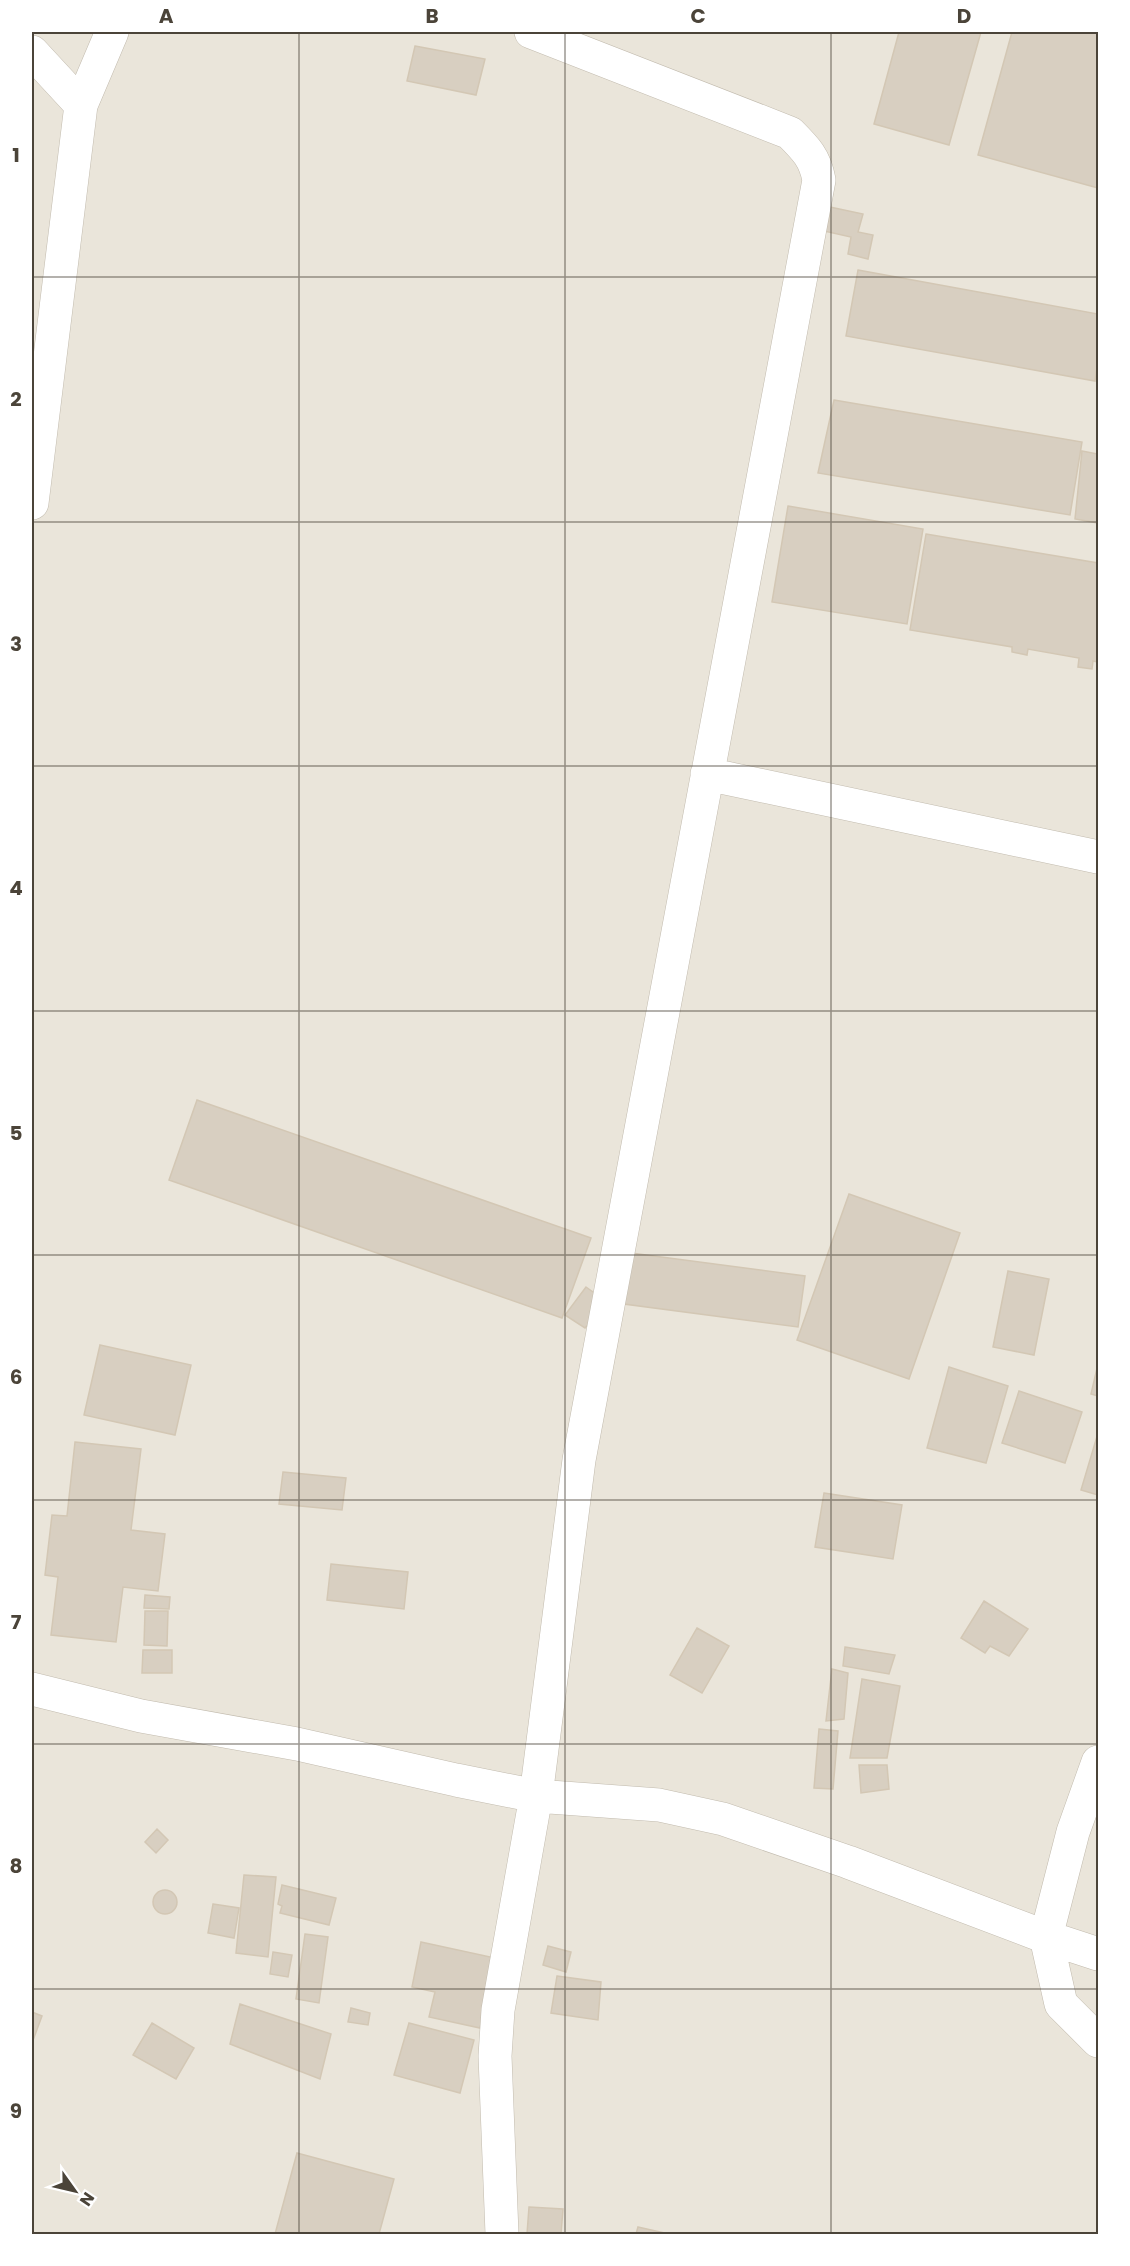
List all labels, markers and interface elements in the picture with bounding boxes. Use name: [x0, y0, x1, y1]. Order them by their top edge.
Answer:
text: A: [159, 2, 174, 30]
text: B: [425, 2, 439, 30]
text: C: [690, 2, 706, 30]
text: D: [957, 2, 971, 30]
text: 1: [12, 141, 20, 169]
text: 2: [10, 385, 22, 413]
text: 3: [10, 630, 22, 658]
text: 4: [9, 874, 23, 902]
text: 5: [10, 1119, 23, 1147]
text: 6: [10, 1363, 22, 1391]
text: 7: [11, 1608, 22, 1636]
text: 8: [10, 1852, 22, 1880]
text: 9: [10, 2097, 22, 2125]
north arrow: [45, 2161, 105, 2221]
text: N: [74, 2188, 100, 2211]

